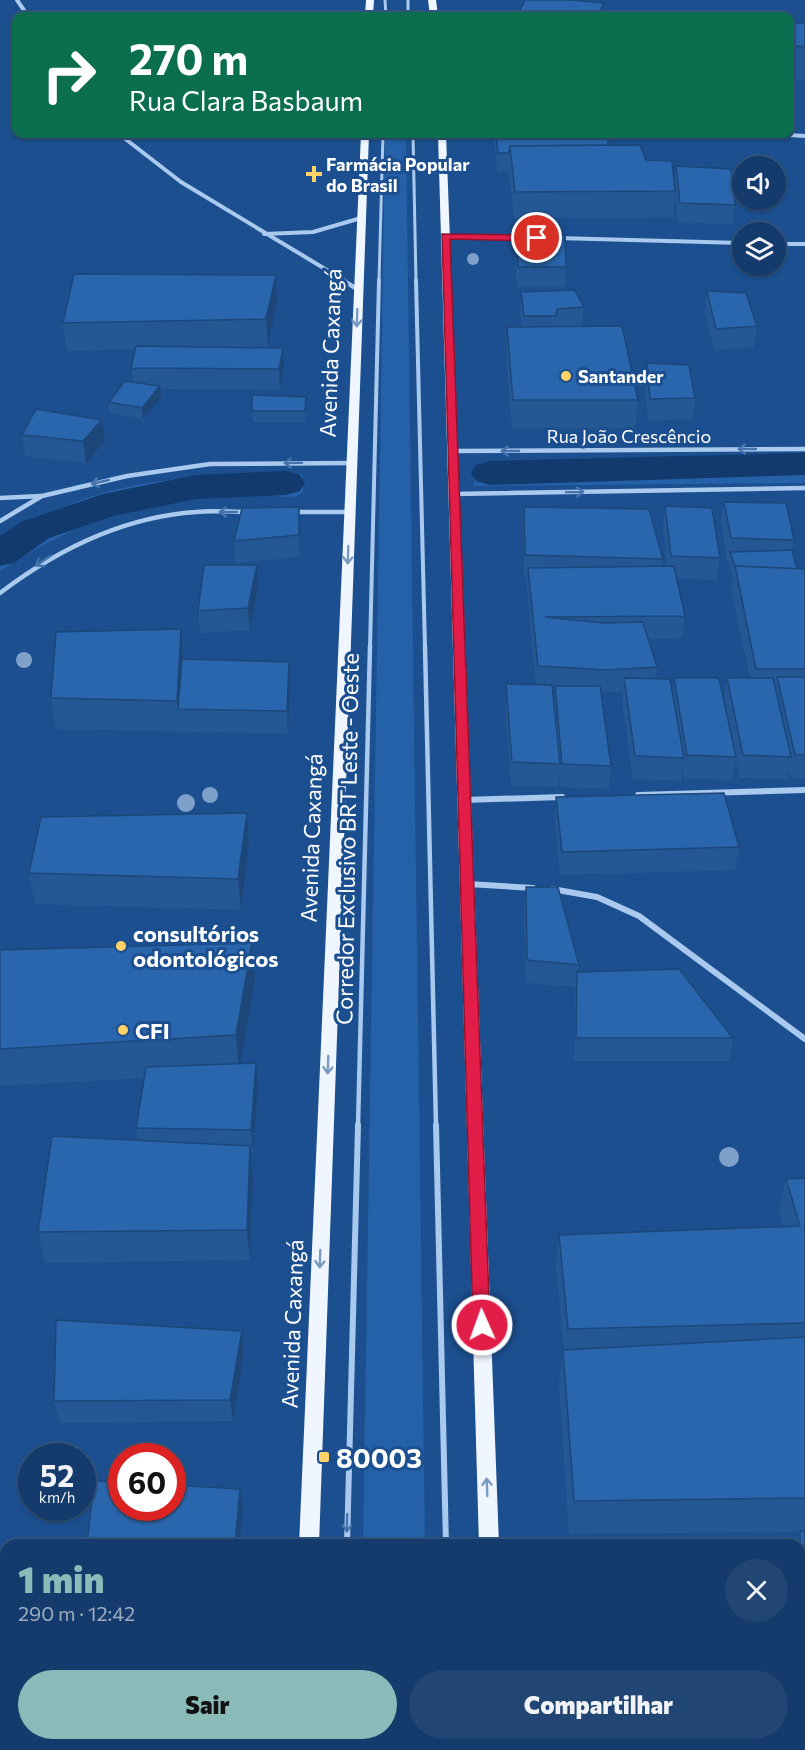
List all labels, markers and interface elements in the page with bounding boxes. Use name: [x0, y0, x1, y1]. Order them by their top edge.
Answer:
text: 270 m: [129, 32, 248, 84]
icon: right: [30, 36, 108, 114]
text: Rua Clara Basbaum: [129, 84, 363, 117]
place label: Farmácia Popular do Brasil: [326, 153, 470, 196]
map controls: [732, 156, 786, 276]
button: sound: [732, 156, 786, 210]
marker: Farmácia Popular do Brasil: [307, 167, 321, 181]
pin: [511, 212, 562, 263]
icon: arrive: [520, 221, 553, 254]
button: layers: [732, 222, 786, 276]
street label: Avenida Caxangá: [314, 268, 346, 438]
one-way arrow: [352, 308, 363, 328]
place label: Santander: [578, 365, 664, 387]
marker: Santander: [559, 369, 573, 383]
street label: Rua João Crescêncio: [547, 425, 711, 447]
one-way arrow: [737, 443, 757, 455]
one-way arrow: [500, 445, 520, 457]
one-way arrow: [284, 457, 304, 469]
one-way arrow: [90, 477, 109, 489]
one-way arrow: [565, 486, 585, 498]
one-way arrow: [219, 506, 239, 518]
one-way arrow: [343, 545, 354, 564]
one-way arrow: [35, 555, 52, 567]
street label: Corredor Exclusivo BRT Leste - Oeste: [330, 653, 364, 1025]
street label: Avenida Caxangá: [295, 753, 327, 923]
place label: consultórios odontológicos: [133, 920, 278, 972]
marker: consultórios odontológicos: [114, 939, 128, 953]
place label: CFI: [135, 1017, 170, 1044]
marker: CFI: [116, 1023, 130, 1037]
one-way arrow: [322, 1054, 334, 1074]
street label: Avenida Caxangá: [276, 1239, 308, 1409]
one-way arrow: [315, 1249, 326, 1269]
position arrow: [450, 1293, 514, 1357]
place label: 80003: [336, 1441, 422, 1474]
speed limit sign: 60: [108, 1443, 186, 1521]
marker: 80003: [317, 1450, 331, 1464]
text: 52: [40, 1456, 74, 1493]
one-way arrow: [481, 1477, 493, 1497]
text: km/h: [39, 1488, 75, 1506]
one-way arrow: [342, 1512, 353, 1532]
text: 1 min: [18, 1556, 104, 1600]
button: close: [725, 1559, 788, 1622]
text: 290 m · 12:42: [18, 1601, 135, 1625]
button: Sair: [18, 1670, 397, 1739]
button: Compartilhar: [409, 1670, 788, 1739]

